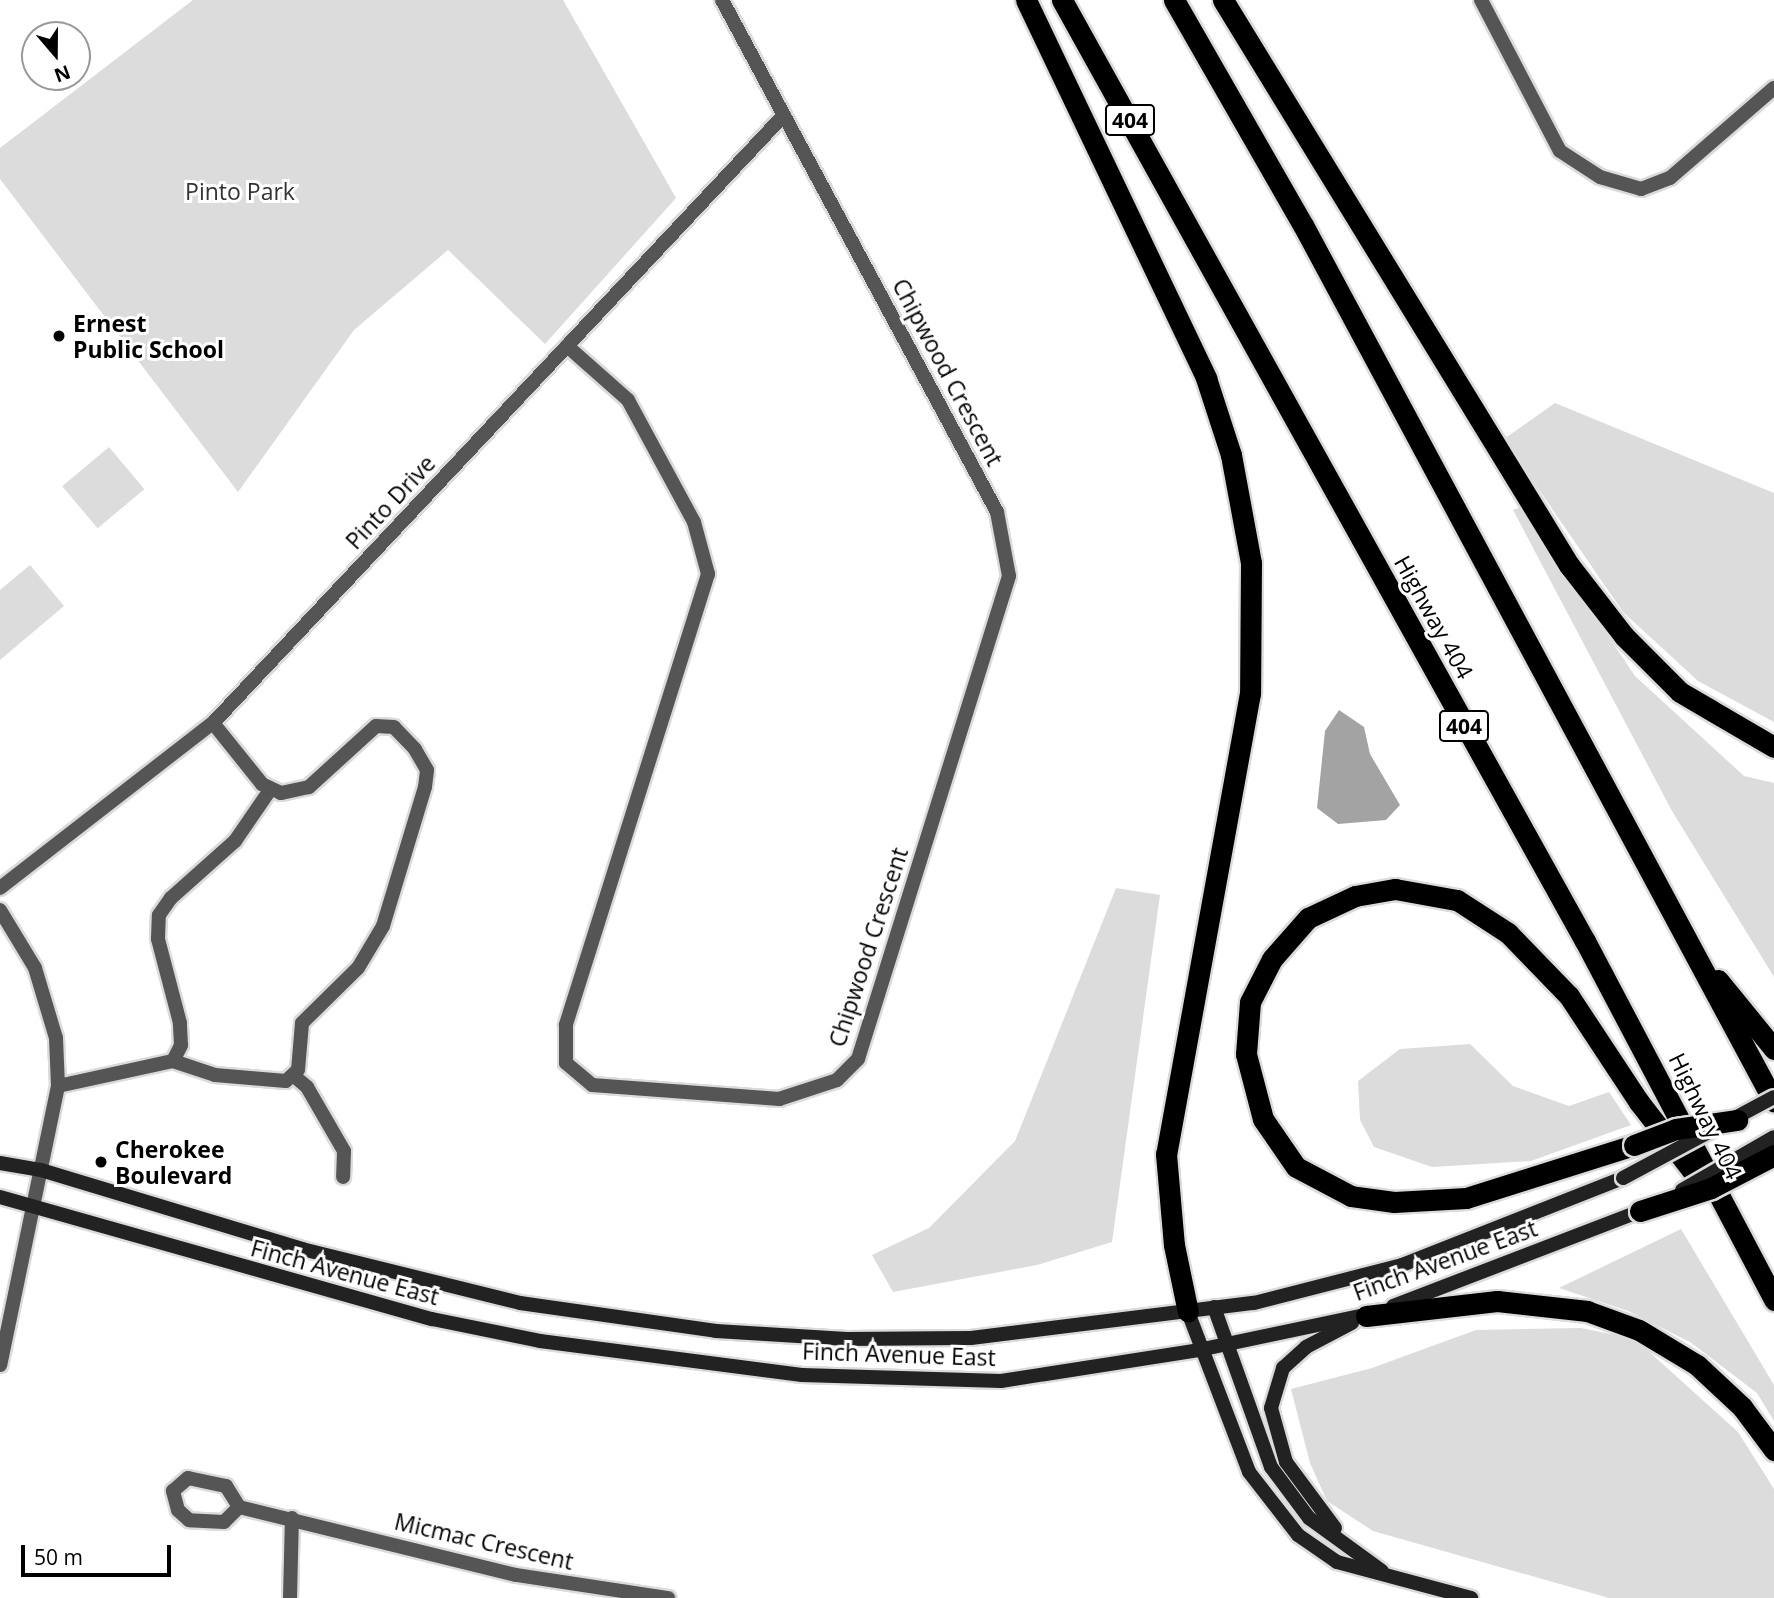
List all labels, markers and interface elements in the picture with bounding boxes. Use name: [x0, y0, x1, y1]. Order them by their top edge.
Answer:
north arrow: [21, 21, 91, 91]
text: N: [51, 59, 74, 89]
road number: 404: [1104, 102, 1156, 138]
park label: Pinto Park: [185, 177, 295, 205]
street label: Chipwood Crescent: [887, 274, 1009, 470]
place label: Ernest Public School: [73, 309, 224, 363]
marker: Ernest Public School: [51, 328, 67, 344]
street label: Pinto Drive: [340, 449, 440, 555]
street label: Highway 404: [1389, 550, 1479, 684]
road number: 404: [1438, 708, 1490, 744]
street label: Chipwood Crescent: [823, 844, 913, 1050]
street label: Highway 404: [1664, 1048, 1748, 1184]
place label: Cherokee Boulevard: [115, 1135, 232, 1189]
marker: Cherokee Boulevard: [93, 1154, 109, 1170]
street label: Finch Avenue East: [1349, 1214, 1541, 1306]
street label: Finch Avenue East: [248, 1234, 442, 1310]
street label: Finch Avenue East: [802, 1337, 996, 1371]
street label: Micmac Crescent: [392, 1507, 576, 1575]
scale bar: [24, 1532, 175, 1576]
text: 50 m: [34, 1543, 83, 1571]

